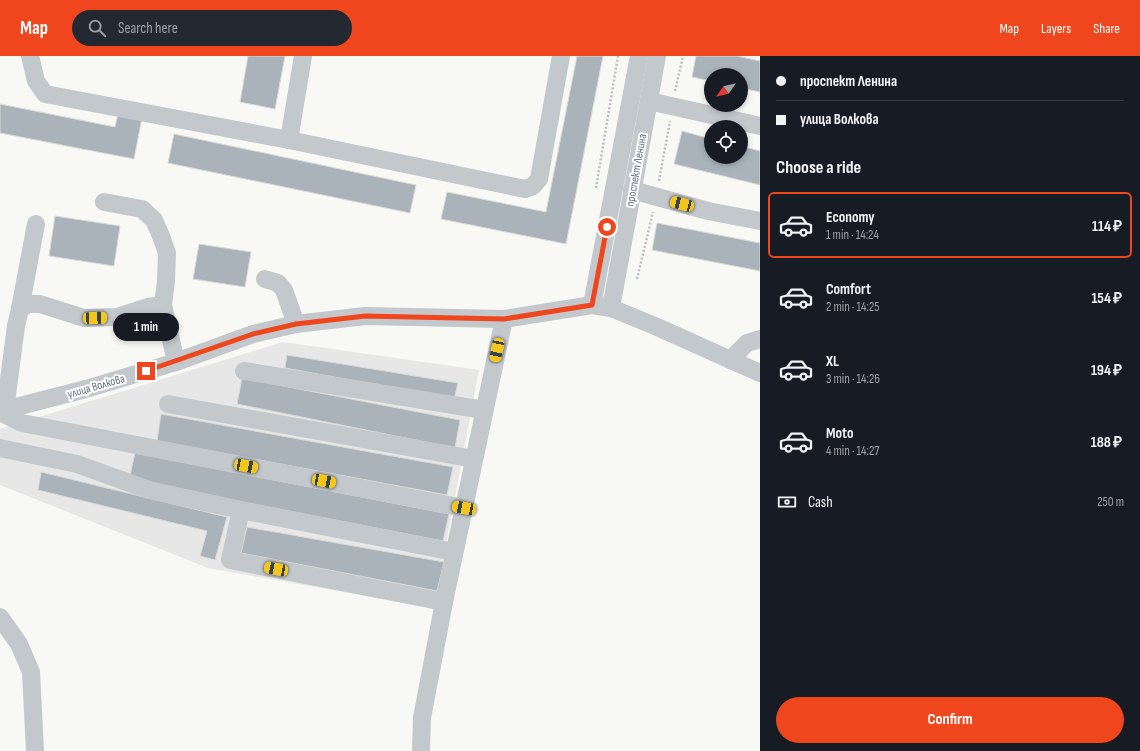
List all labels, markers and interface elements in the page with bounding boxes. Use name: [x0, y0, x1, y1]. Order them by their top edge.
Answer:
search box: [72, 10, 352, 46]
text: Map: [20, 17, 48, 40]
icon: search: [86, 17, 108, 39]
text: Search here: [118, 19, 178, 38]
text: Map: [999, 20, 1019, 37]
text: Layers: [1041, 20, 1071, 37]
text: Share: [1093, 20, 1120, 37]
north arrow: [704, 68, 748, 112]
map controls: [704, 68, 748, 164]
text: проспект Ленина: [800, 72, 897, 91]
text: улица Волкова: [800, 110, 879, 129]
button: locate: [704, 120, 748, 164]
street label: проспект Ленина: [623, 132, 650, 208]
text: Choose a ride: [776, 157, 861, 178]
car: [669, 195, 695, 213]
icon: car: [778, 207, 814, 243]
text: Economy: [826, 208, 875, 227]
text: 114 ₽: [1092, 217, 1122, 236]
route start: [598, 218, 616, 236]
text: 1 min · 14:24: [826, 227, 879, 243]
icon: car: [778, 279, 814, 315]
text: Comfort: [826, 280, 871, 299]
text: 154 ₽: [1091, 289, 1122, 308]
text: 2 min · 14:25: [826, 299, 879, 315]
car: [83, 312, 107, 324]
callout: 1 min: [113, 313, 179, 341]
text: 1 min: [134, 319, 158, 335]
car: [489, 337, 505, 363]
icon: car: [778, 351, 814, 387]
text: XL: [826, 352, 839, 371]
text: 194 ₽: [1091, 361, 1122, 380]
route end: [137, 362, 155, 380]
street label: улица Волкова: [66, 371, 127, 402]
text: 3 min · 14:26: [826, 371, 880, 387]
icon: car: [778, 423, 814, 459]
text: Moto: [826, 424, 853, 443]
text: 188 ₽: [1091, 433, 1122, 452]
text: 4 min · 14:27: [826, 443, 880, 459]
car: [233, 458, 259, 474]
car: [311, 473, 337, 489]
icon: cash: [776, 491, 798, 513]
text: Cash: [808, 493, 833, 512]
text: 250 m: [1097, 494, 1124, 510]
car: [451, 500, 477, 516]
car: [263, 561, 289, 577]
button: Confirm: [776, 697, 1124, 743]

